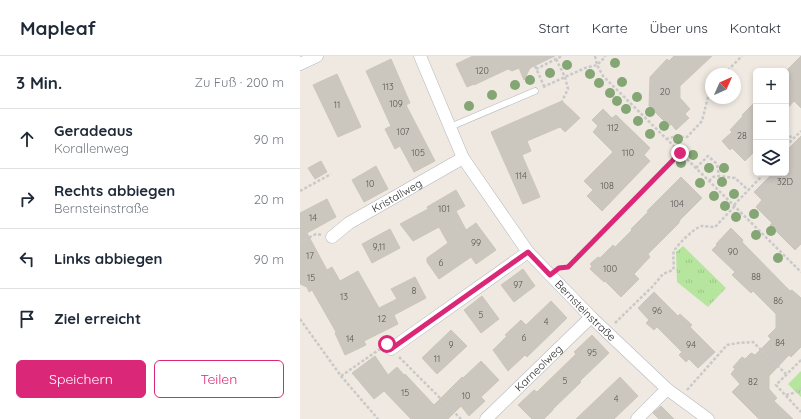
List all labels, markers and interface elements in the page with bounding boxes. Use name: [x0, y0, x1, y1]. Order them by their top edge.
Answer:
text: Mapleaf: [20, 16, 96, 40]
text: Start: [538, 19, 570, 37]
text: Karte: [592, 19, 628, 37]
text: Über uns: [650, 19, 708, 37]
text: Kontakt: [730, 19, 781, 37]
house number: 120: [475, 65, 489, 76]
north arrow: [705, 68, 741, 104]
map controls: [753, 68, 789, 176]
button: +: [753, 68, 789, 104]
text: 3 Min.: [16, 72, 62, 93]
text: Zu Fuß · 200 m: [195, 74, 284, 90]
house number: 113: [382, 81, 394, 92]
house number: 20: [660, 86, 670, 97]
house number: 109: [389, 98, 403, 109]
house number: 11: [334, 99, 340, 110]
button: −: [753, 104, 789, 140]
text: Geradeaus: [54, 121, 133, 140]
house number: 112: [607, 122, 619, 133]
house number: 107: [397, 126, 410, 137]
icon: ahead: [16, 128, 38, 150]
house number: 28: [737, 130, 747, 141]
text: 90 m: [254, 131, 284, 147]
text: Korallenweg: [54, 140, 129, 156]
button: layers: [753, 140, 789, 176]
route end: [671, 144, 689, 162]
house number: 105: [411, 147, 425, 158]
house number: 110: [622, 147, 634, 158]
house number: 114: [515, 170, 527, 181]
street label: Kristallweg: [369, 176, 424, 216]
house number: 32D: [777, 176, 794, 187]
house number: 10: [366, 178, 374, 189]
house number: 108: [600, 180, 614, 191]
text: Rechts abbiegen: [54, 181, 175, 200]
icon: right: [16, 188, 38, 210]
text: 20 m: [254, 191, 284, 207]
house number: 104: [670, 198, 684, 209]
text: Bernsteinstraße: [54, 200, 149, 216]
house number: 101: [438, 203, 450, 214]
house number: 14: [309, 212, 317, 223]
house number: 99: [471, 237, 481, 248]
house number: 9,11: [373, 241, 385, 252]
house number: 90: [728, 246, 738, 257]
icon: left: [16, 248, 38, 270]
text: Links abbiegen: [54, 249, 162, 268]
house number: 17: [306, 250, 314, 261]
text: 90 m: [254, 251, 284, 267]
house number: 6: [439, 257, 444, 268]
house number: 100: [603, 263, 617, 274]
house number: 88: [751, 271, 761, 282]
house number: 15: [307, 272, 315, 283]
street label: Bernsteinstraße: [552, 277, 619, 344]
house number: 97: [513, 279, 523, 290]
house number: 8: [412, 285, 417, 296]
house number: 13: [340, 291, 348, 302]
house number: 86: [773, 295, 783, 306]
house number: 96: [652, 305, 662, 316]
icon: arrive: [16, 308, 38, 330]
text: Ziel erreicht: [54, 309, 141, 328]
house number: 5: [479, 309, 484, 320]
house number: 12: [378, 313, 386, 324]
house number: 4: [544, 316, 549, 327]
house number: 6: [522, 332, 527, 343]
house number: 14: [346, 333, 354, 344]
route start: [378, 335, 396, 353]
house number: 84: [775, 337, 785, 348]
house number: 9: [448, 339, 454, 350]
house number: 94: [686, 339, 696, 350]
street label: Karneolweg: [512, 342, 565, 395]
house number: 95: [587, 347, 597, 358]
house number: 11: [434, 353, 440, 364]
button: Speichern: [16, 360, 146, 398]
button: Teilen: [154, 360, 284, 398]
house number: 5: [563, 375, 568, 386]
house number: 82: [748, 376, 758, 387]
house number: 15: [401, 387, 409, 398]
house number: 10: [462, 390, 470, 401]
house number: 4: [614, 393, 619, 404]

